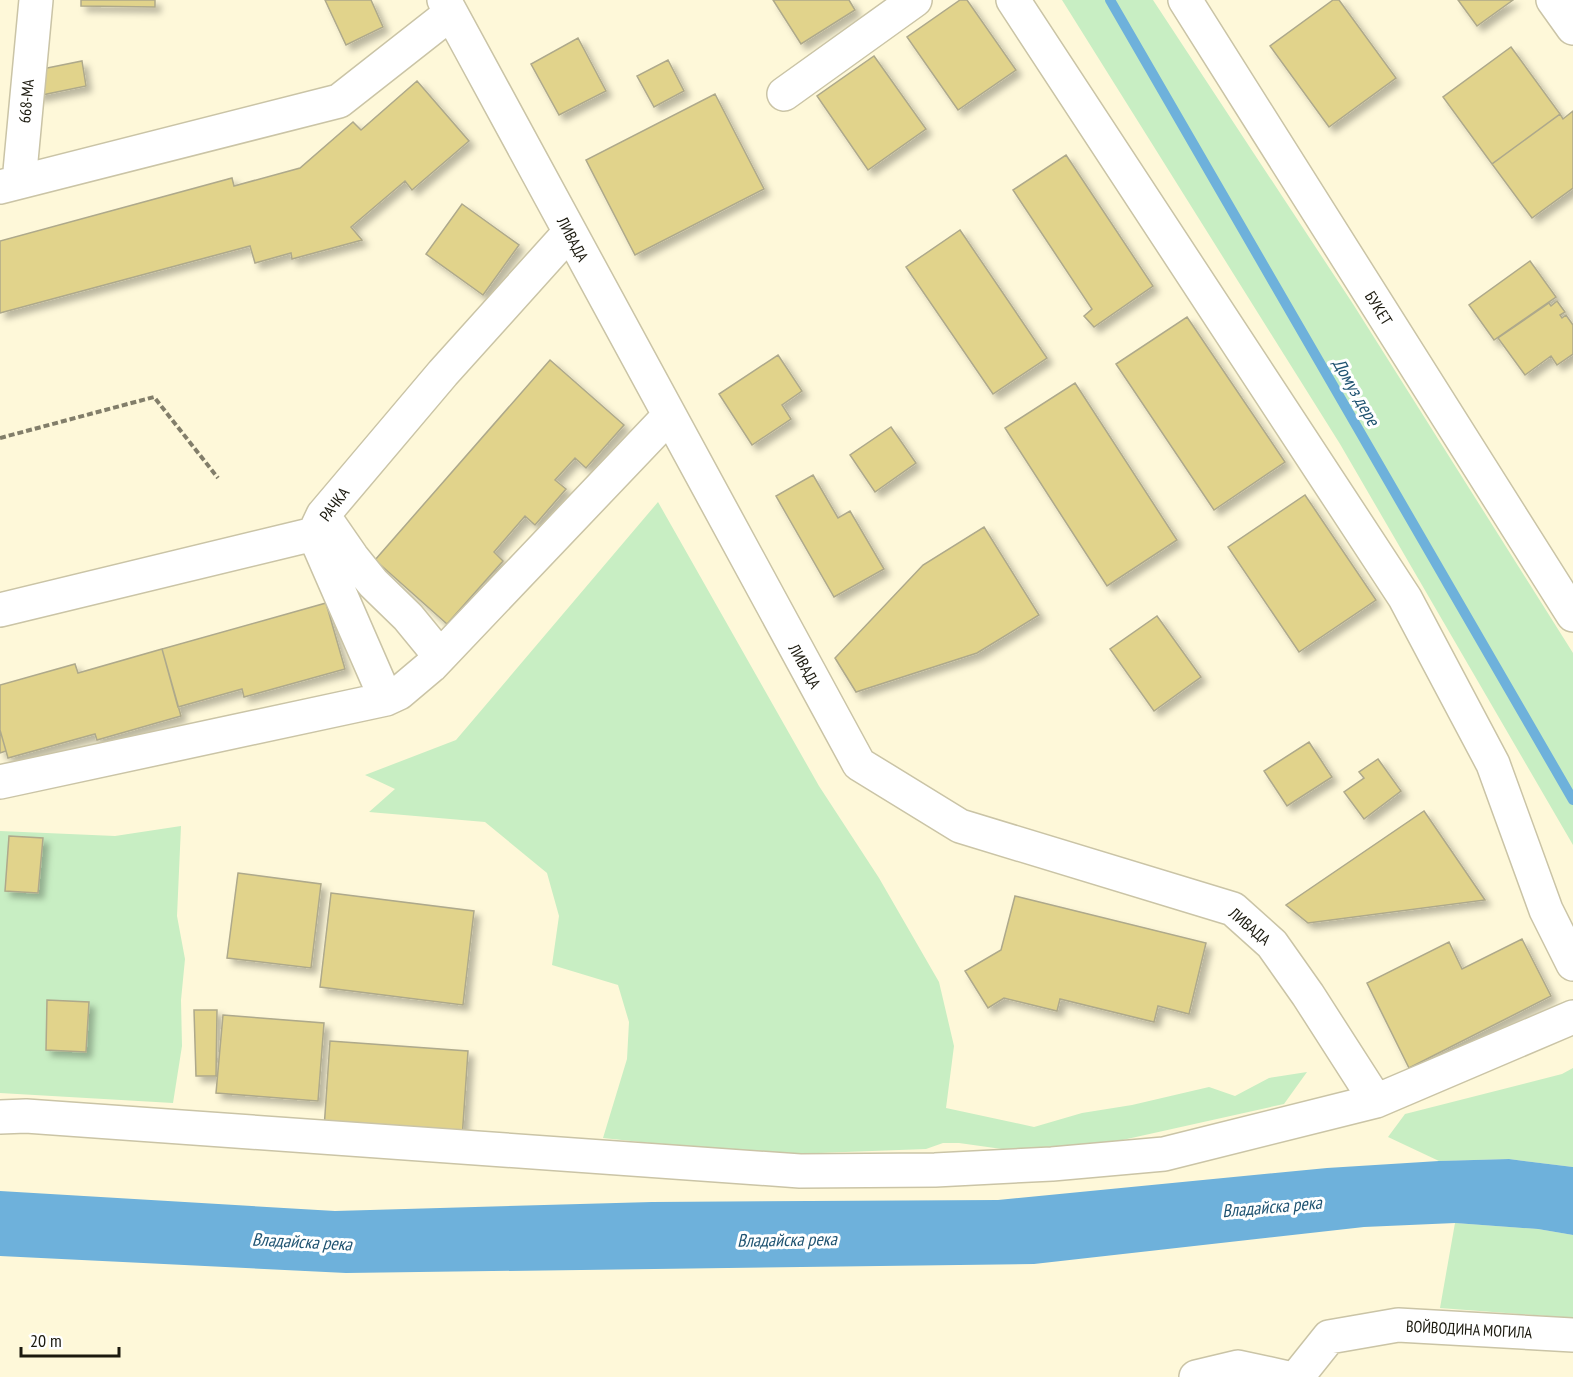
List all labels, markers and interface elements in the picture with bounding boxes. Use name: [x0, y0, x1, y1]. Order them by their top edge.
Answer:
street label: 668-МА: [14, 78, 38, 124]
street label: ЛИВАДА: [552, 212, 593, 265]
street label: БУКЕТ: [1361, 287, 1397, 329]
water label: Домуз дере: [1327, 353, 1386, 431]
street label: РАЧКА: [315, 483, 353, 525]
street label: ЛИВАДА: [784, 639, 826, 692]
street label: ЛИВАДА: [1224, 902, 1275, 949]
water label: Владайска река: [1221, 1191, 1323, 1222]
water label: Владайска река: [252, 1227, 353, 1256]
water label: Владайска река: [737, 1227, 838, 1252]
street label: ВОЙВОДИНА МОГИЛА: [1405, 1316, 1533, 1342]
scale bar: [21, 1320, 118, 1358]
text: 20 m: [30, 1329, 62, 1352]

